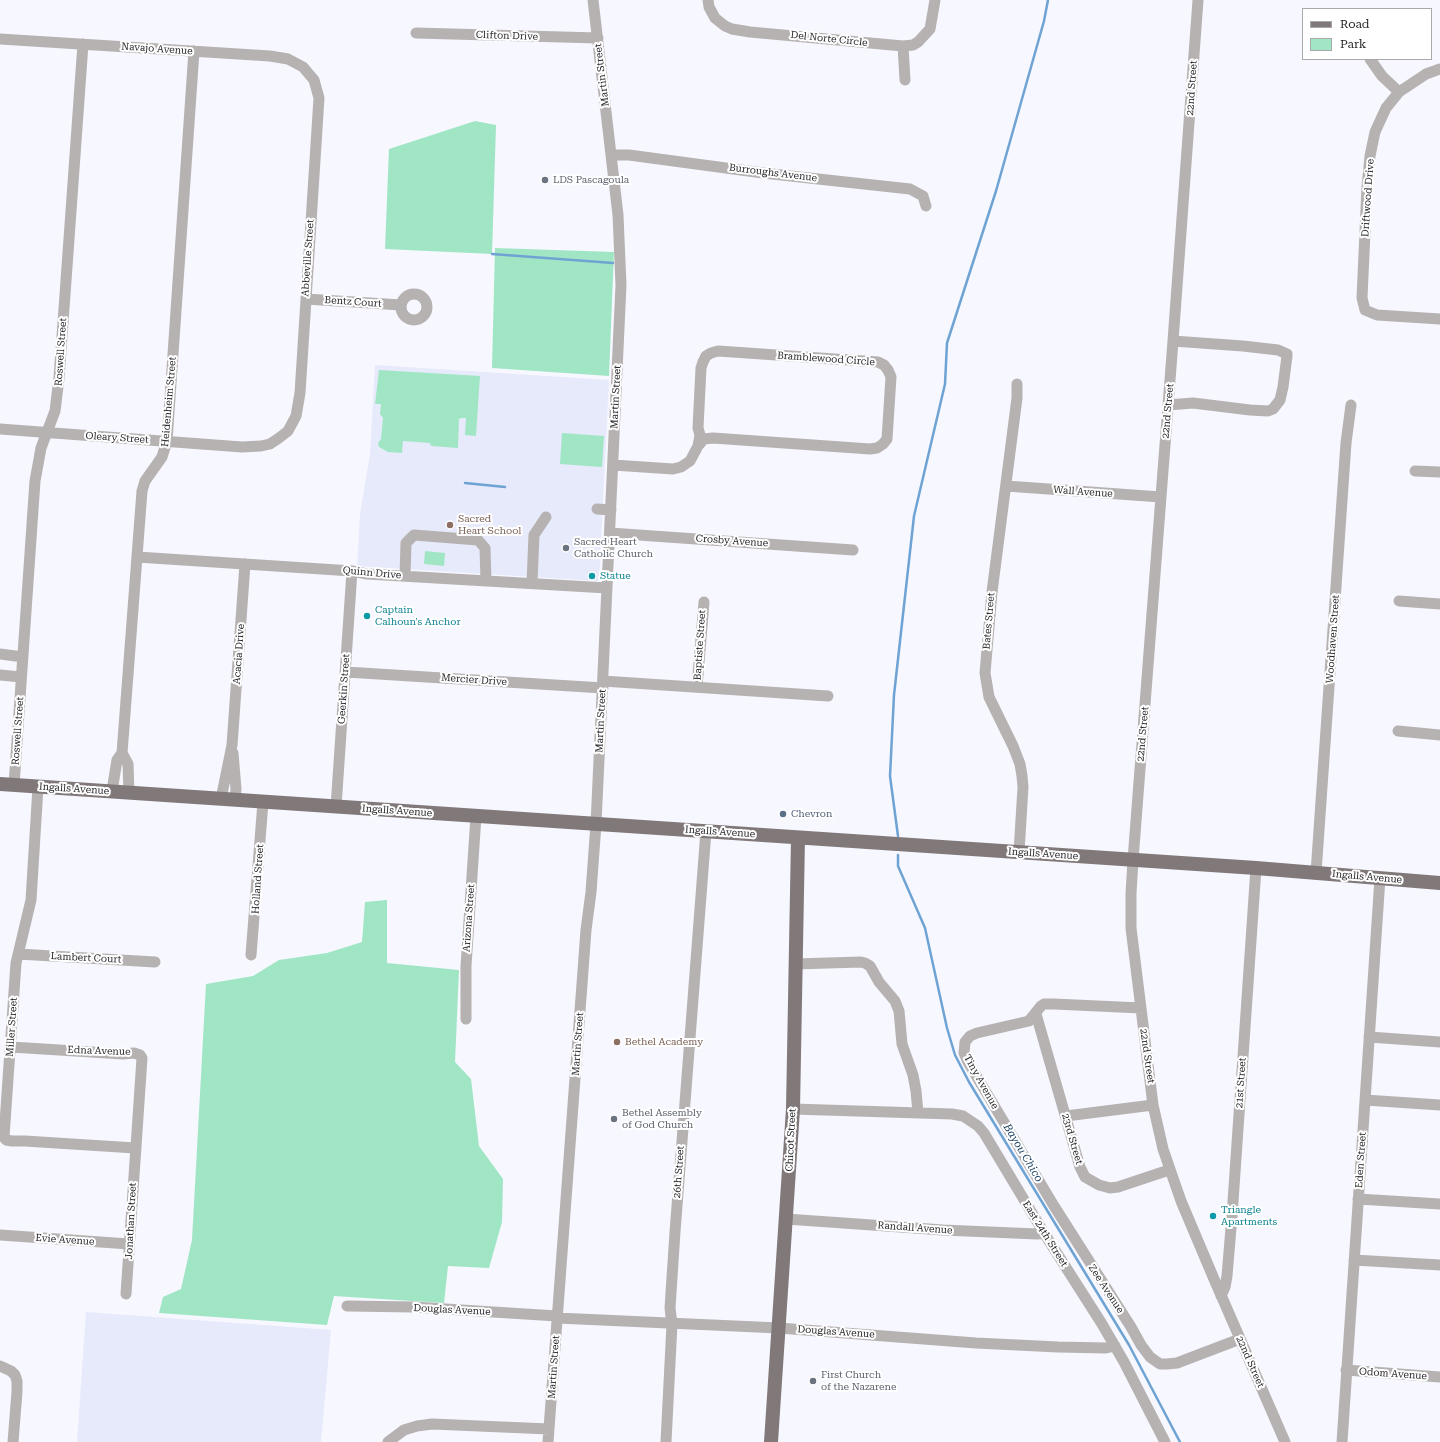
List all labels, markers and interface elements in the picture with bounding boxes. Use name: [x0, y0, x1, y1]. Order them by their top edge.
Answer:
legend: [1302, 8, 1432, 60]
text: Road: [1340, 17, 1369, 31]
street label: Clifton Drive: [476, 29, 538, 43]
street label: Del Norte Circle: [790, 29, 868, 49]
text: Park: [1340, 37, 1366, 51]
street label: Navajo Avenue: [121, 41, 193, 57]
street label: Martin Street: [592, 43, 612, 107]
street label: 22nd Street: [1184, 60, 1200, 116]
street label: Driftwood Drive: [1359, 158, 1377, 238]
street label: Burroughs Avenue: [728, 162, 818, 184]
place label: LDS Pascagoula: [553, 174, 629, 186]
marker: LDS Pascagoula: [540, 175, 550, 185]
street label: Abbeville Street: [299, 219, 317, 297]
street label: Bentz Court: [324, 294, 382, 310]
street label: Roswell Street: [53, 317, 69, 387]
street label: Bramblewood Circle: [777, 350, 875, 368]
street label: Heidenheim Street: [159, 356, 179, 448]
street label: Martin Street: [608, 365, 624, 429]
street label: 22nd Street: [1160, 383, 1176, 439]
street label: Oleary Street: [85, 430, 149, 446]
street label: Wall Avenue: [1053, 484, 1113, 500]
place label: Sacred Heart School: [458, 513, 521, 536]
marker: Sacred Heart School: [445, 520, 455, 530]
street label: Crosby Avenue: [695, 532, 769, 550]
place label: Sacred Heart Catholic Church: [574, 536, 653, 560]
marker: Sacred Heart Catholic Church: [561, 543, 571, 553]
street label: Quinn Drive: [342, 564, 402, 582]
place label: Statue: [600, 570, 631, 582]
marker: Statue: [587, 571, 597, 581]
street label: Bates Street: [981, 592, 997, 650]
street label: Woodhaven Street: [1324, 594, 1342, 684]
place label: Captain Calhoun's Anchor: [375, 604, 461, 628]
street label: Baptiste Street: [692, 609, 708, 681]
marker: Captain Calhoun's Anchor: [362, 611, 372, 621]
street label: Acacia Drive: [231, 623, 247, 685]
street label: Geerkin Street: [336, 654, 352, 724]
street label: Mercier Drive: [441, 672, 507, 688]
street label: Martin Street: [593, 689, 609, 753]
street label: Roswell Street: [10, 696, 26, 766]
street label: 22nd Street: [1135, 706, 1151, 762]
street label: Ingalls Avenue: [38, 781, 110, 797]
street label: Ingalls Avenue: [361, 803, 433, 819]
place label: Chevron: [791, 808, 832, 820]
marker: Chevron: [778, 809, 788, 819]
street label: Ingalls Avenue: [684, 824, 756, 840]
street label: Holland Street: [250, 844, 266, 914]
street label: Ingalls Avenue: [1007, 846, 1079, 862]
street label: Ingalls Avenue: [1331, 868, 1403, 886]
street label: Arizona Street: [461, 884, 477, 952]
street label: Lambert Court: [50, 950, 122, 966]
street label: Miller Street: [4, 997, 20, 1057]
street label: Martin Street: [570, 1012, 586, 1076]
street label: 22nd Street: [1137, 1028, 1157, 1084]
place label: Bethel Academy: [625, 1036, 703, 1048]
marker: Bethel Academy: [612, 1037, 622, 1047]
street label: Edna Avenue: [67, 1044, 131, 1058]
street label: Tiny Avenue: [961, 1053, 1001, 1111]
street label: 21st Street: [1233, 1057, 1249, 1109]
place label: Bethel Assembly of God Church: [622, 1107, 702, 1130]
street label: Chicot Street: [783, 1108, 799, 1172]
street label: 23rd Street: [1059, 1112, 1085, 1166]
marker: Bethel Assembly of God Church: [609, 1114, 619, 1124]
water label: Bayou Chico: [1000, 1121, 1046, 1185]
street label: Eden Street: [1353, 1132, 1369, 1188]
street label: 26th Street: [671, 1145, 687, 1199]
street label: Jonathan Street: [123, 1182, 139, 1260]
street label: East 24th Street: [1020, 1199, 1070, 1269]
place label: Triangle Apartments: [1221, 1204, 1277, 1228]
marker: Triangle Apartments: [1208, 1211, 1218, 1221]
street label: Randall Avenue: [877, 1219, 953, 1237]
street label: Evie Avenue: [35, 1232, 95, 1248]
street label: Zee Avenue: [1086, 1262, 1126, 1316]
street label: Douglas Avenue: [413, 1302, 491, 1318]
street label: Douglas Avenue: [797, 1323, 875, 1341]
street label: 22nd Street: [1233, 1334, 1267, 1390]
street label: Martin Street: [546, 1335, 562, 1399]
street label: Odom Avenue: [1359, 1366, 1427, 1382]
place label: First Church of the Nazarene: [821, 1369, 896, 1392]
marker: First Church of the Nazarene: [808, 1376, 818, 1386]

